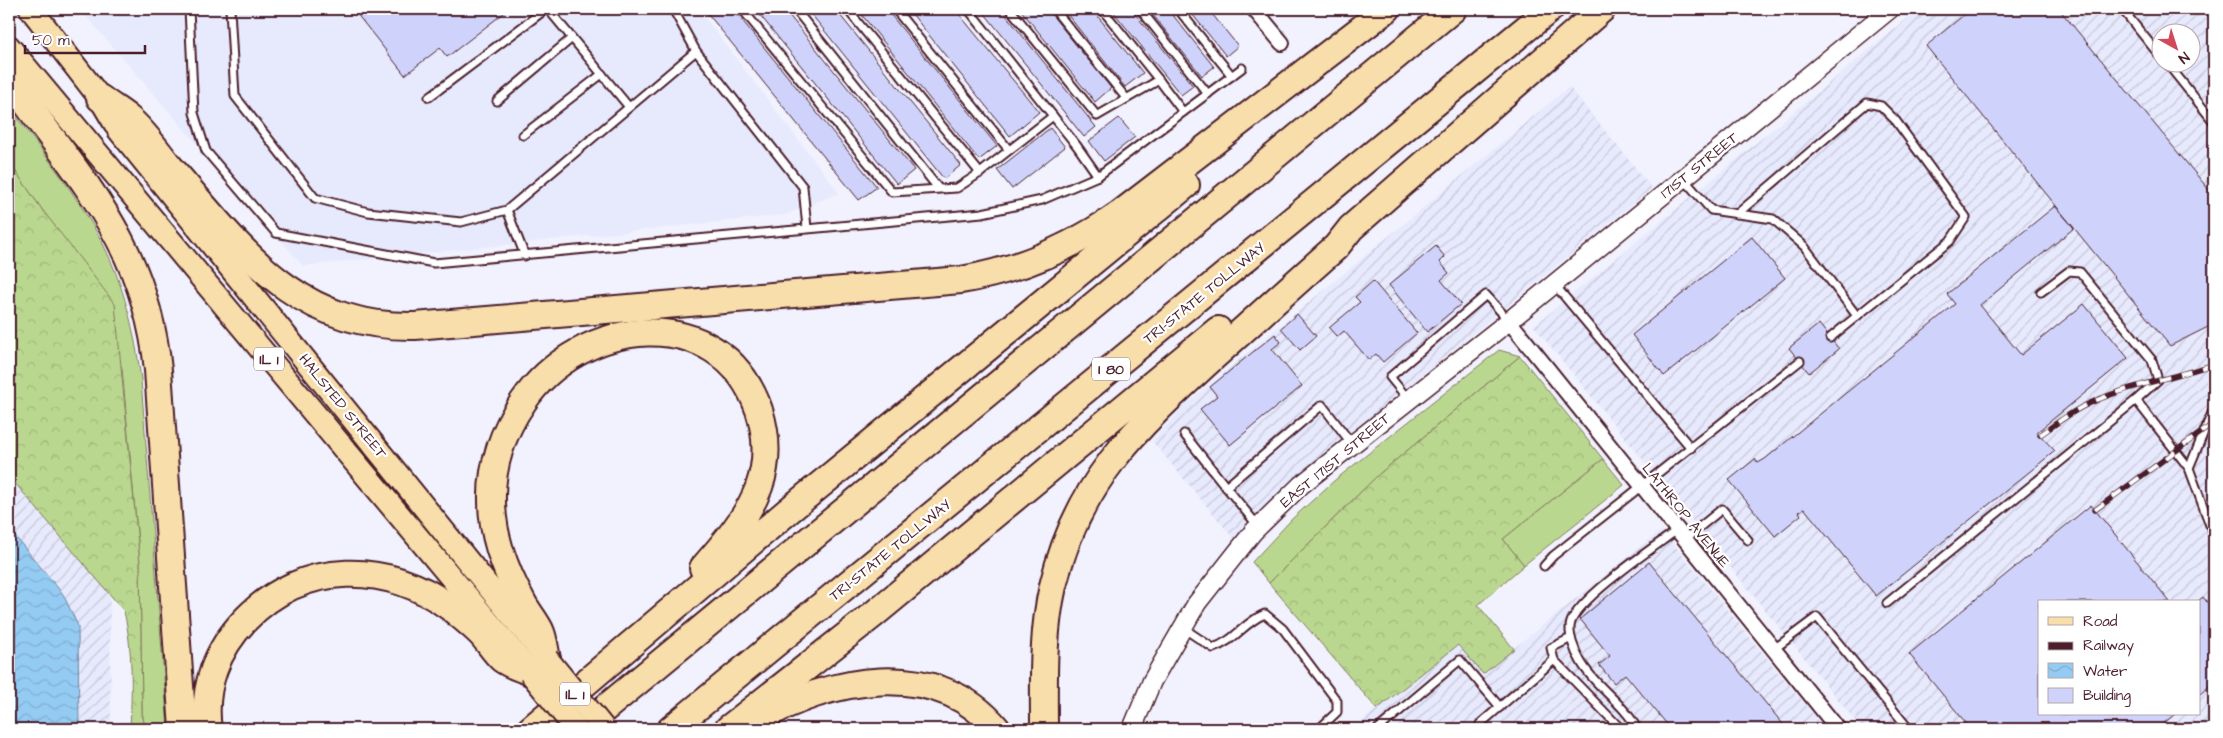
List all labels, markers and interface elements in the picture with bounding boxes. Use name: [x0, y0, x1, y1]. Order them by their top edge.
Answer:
scale bar: [25, 22, 145, 54]
north arrow: [2150, 22, 2200, 72]
text: 50 m: [32, 30, 70, 51]
text: N: [2174, 47, 2193, 68]
street label: 171ST STREET: [1656, 127, 1743, 203]
street label: TRI-STATE TOLLWAY: [1139, 237, 1270, 349]
road number: IL 1: [254, 348, 284, 370]
street label: HALSTED STREET: [294, 349, 392, 464]
road number: I 80: [1092, 358, 1130, 380]
street label: EAST 171ST STREET: [1276, 407, 1396, 513]
street label: LATHROP AVENUE: [1637, 458, 1735, 572]
street label: TRI-STATE TOLLWAY: [825, 494, 956, 606]
legend: [2038, 600, 2200, 716]
text: Road: [2083, 611, 2118, 632]
text: Railway: [2083, 635, 2134, 657]
text: Water: [2083, 661, 2127, 682]
road number: IL 1: [560, 682, 590, 706]
text: Building: [2083, 685, 2131, 707]

